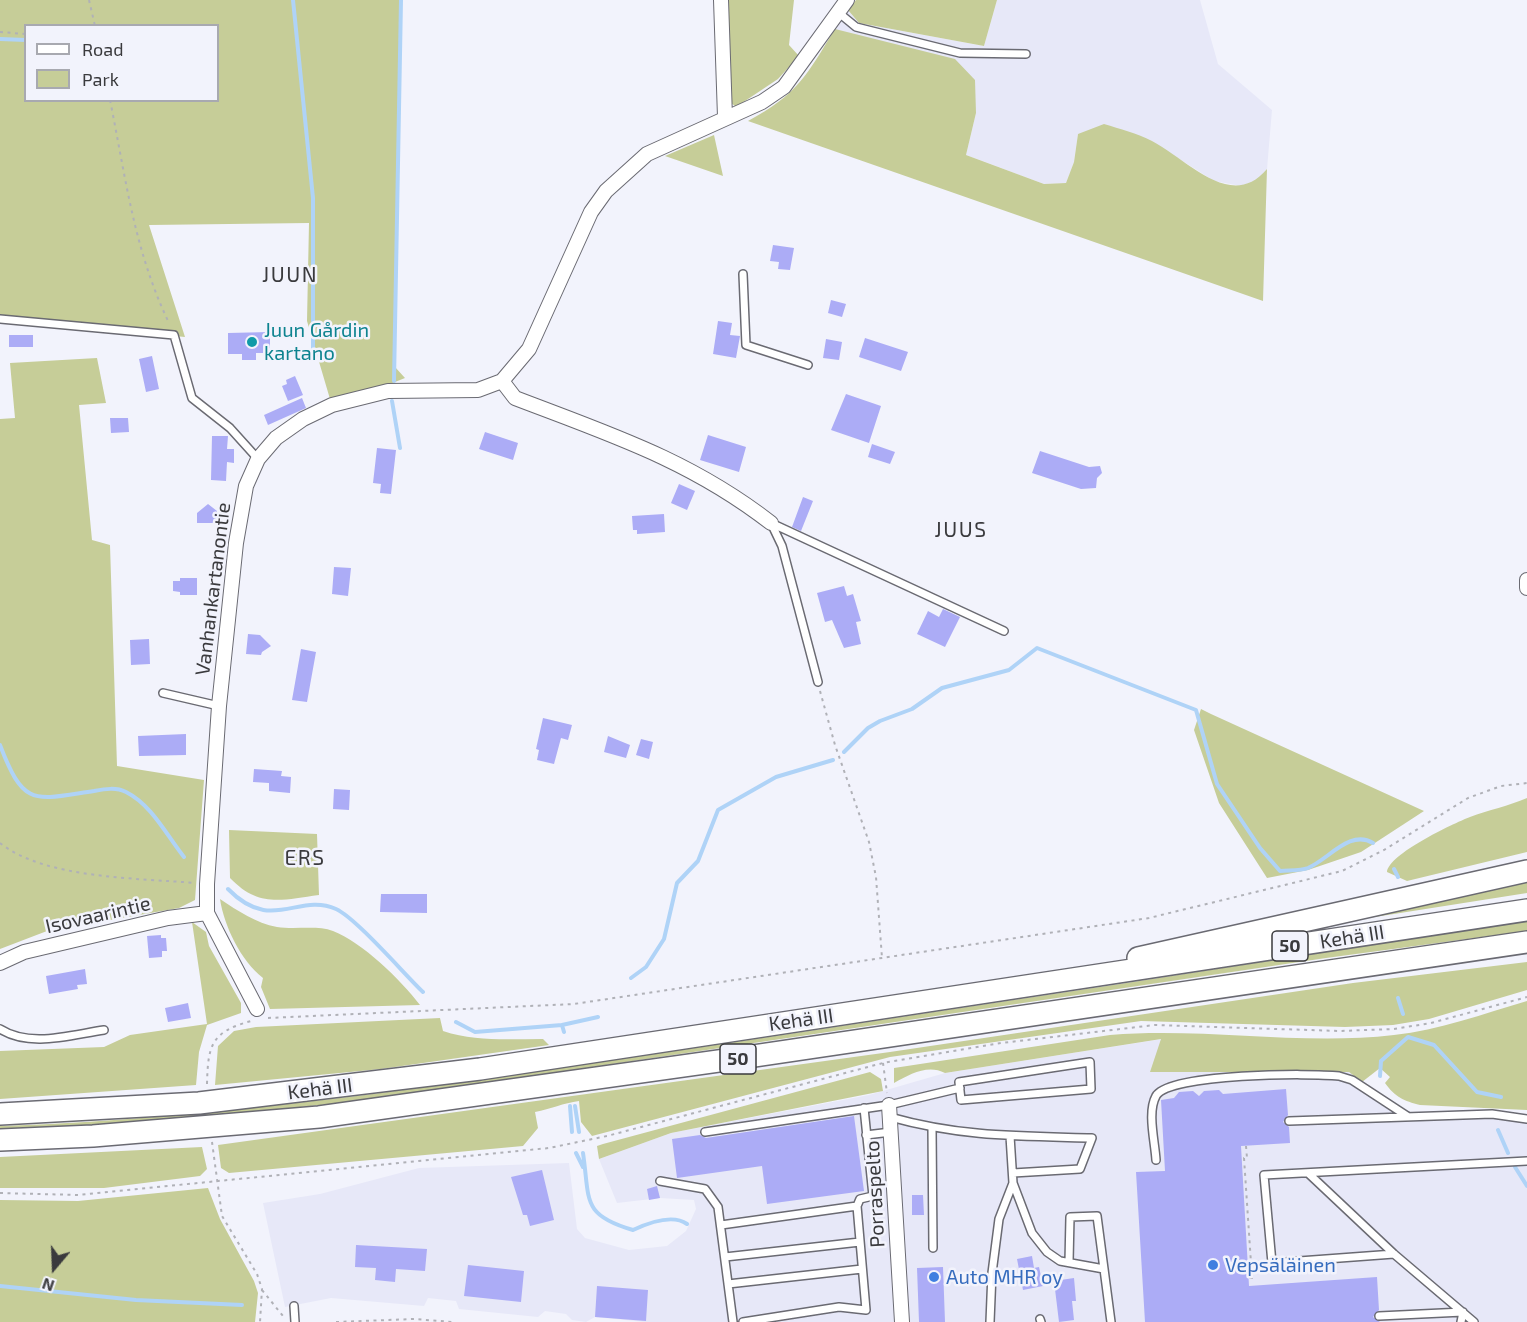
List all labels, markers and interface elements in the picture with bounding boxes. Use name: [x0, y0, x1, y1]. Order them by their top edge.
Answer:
legend: [24, 24, 219, 102]
text: Road: [82, 38, 123, 60]
text: Park: [82, 68, 119, 90]
district label: JUUN: [262, 262, 318, 288]
place label: Juun Gårdin kartano: [264, 318, 369, 365]
marker: Juun Gårdin kartano: [245, 335, 259, 349]
street label: Vanhankartanontie: [190, 501, 236, 677]
district label: JUUS: [935, 517, 987, 543]
district label: ERS: [284, 845, 326, 871]
street label: Isovaarintie: [43, 891, 153, 939]
street label: Kehä III: [1318, 920, 1386, 954]
road number: 50: [1272, 931, 1308, 961]
street label: Kehä III: [767, 1004, 835, 1036]
road number: 50: [720, 1044, 756, 1074]
street label: Kehä III: [286, 1073, 354, 1105]
street label: Porraspelto: [860, 1140, 890, 1248]
north arrow: [24, 1238, 84, 1298]
place label: Vepsäläinen: [1225, 1253, 1336, 1277]
marker: Vepsäläinen: [1206, 1258, 1220, 1272]
place label: Auto MHR oy: [946, 1265, 1063, 1289]
marker: Auto MHR oy: [927, 1270, 941, 1284]
text: N: [39, 1275, 57, 1296]

